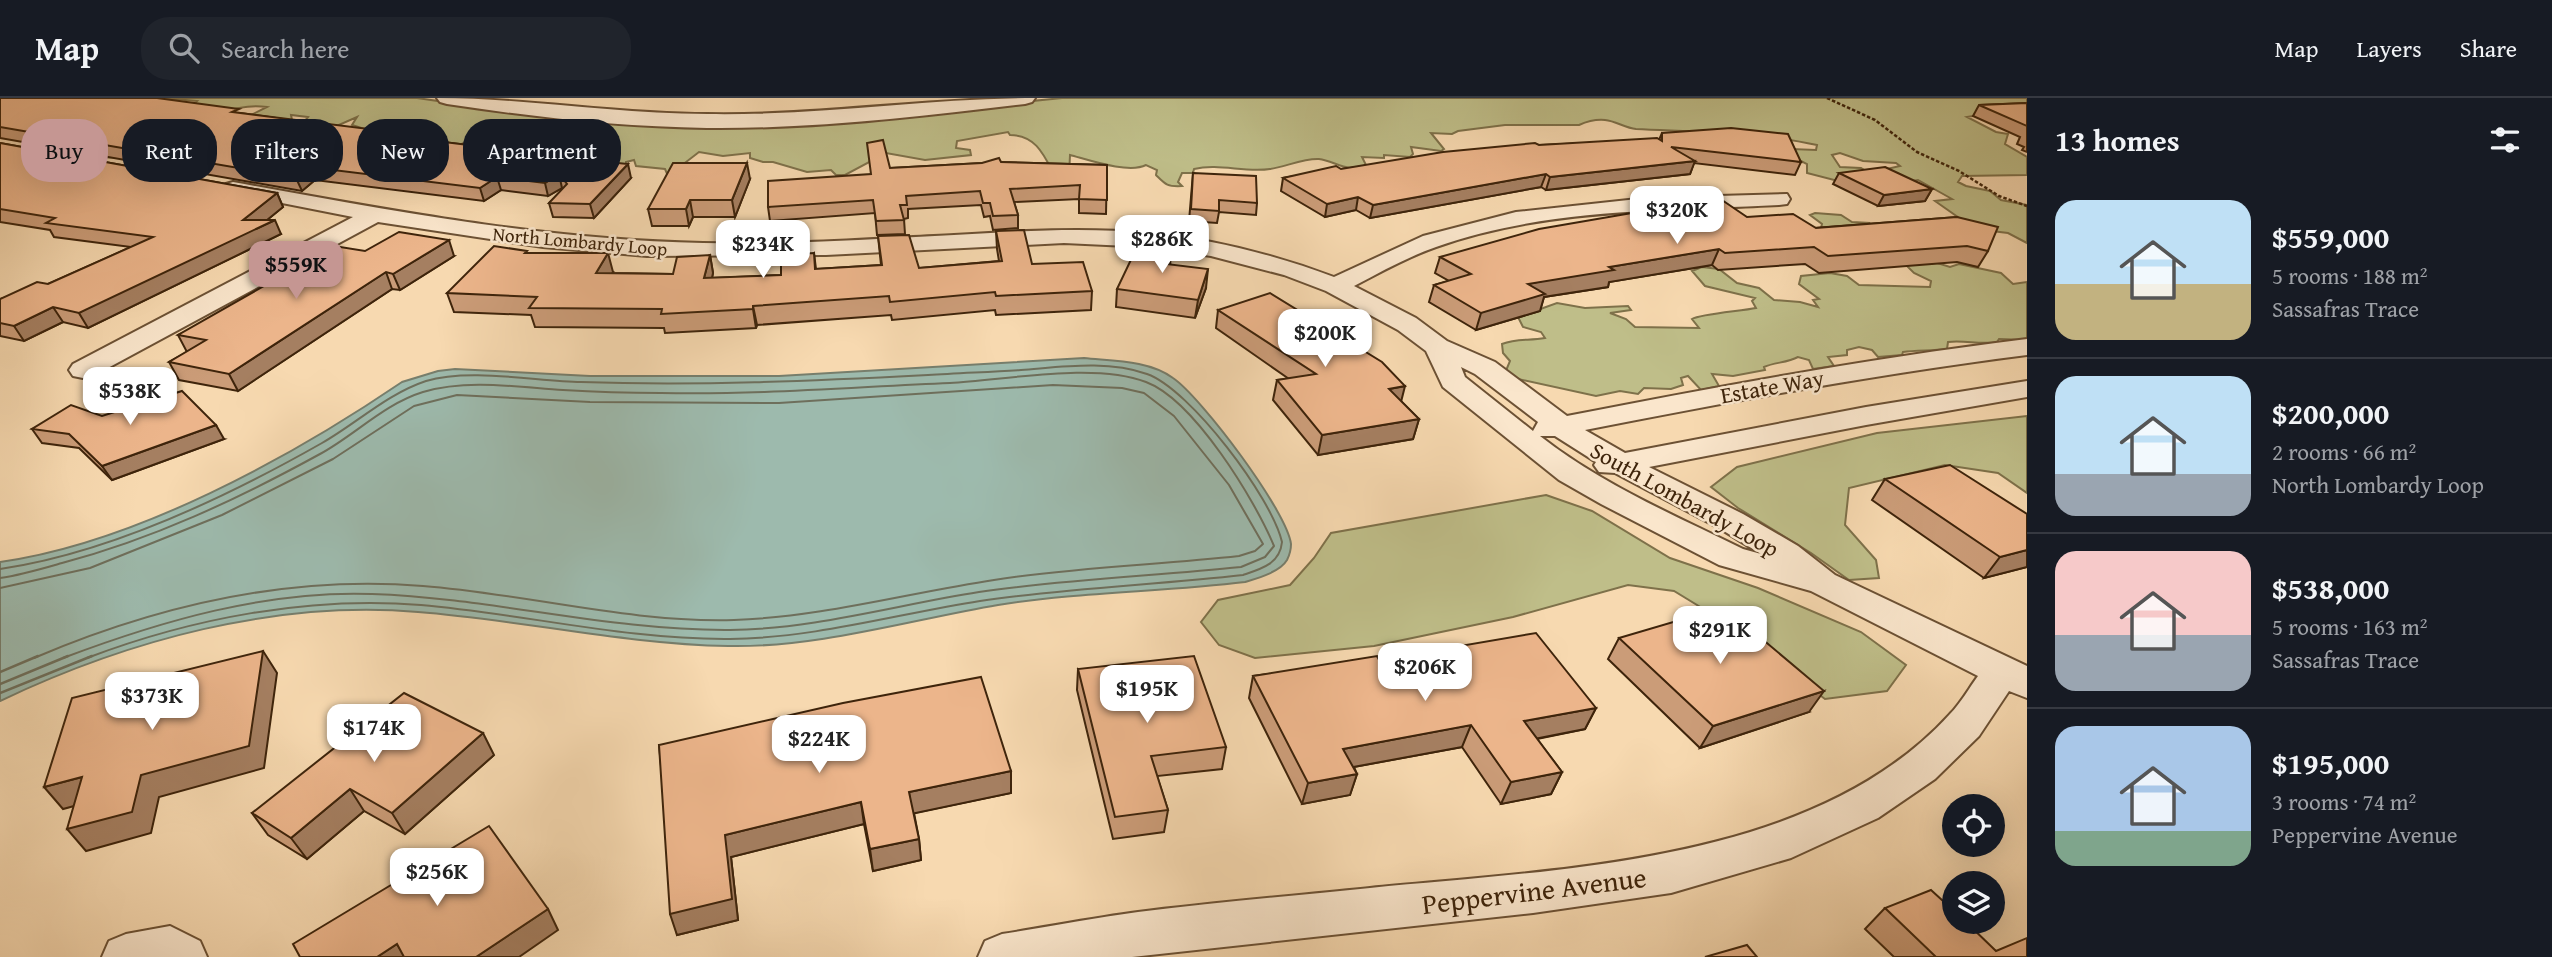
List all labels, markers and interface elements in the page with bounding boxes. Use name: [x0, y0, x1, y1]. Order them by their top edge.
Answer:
search box: [141, 17, 631, 80]
text: Map: [35, 24, 99, 72]
icon: search: [165, 29, 203, 67]
text: Search here: [221, 29, 349, 68]
text: Map: [2275, 31, 2318, 66]
text: Layers: [2356, 31, 2422, 66]
text: Share: [2460, 31, 2517, 66]
text: 13 homes: [2055, 118, 2180, 162]
chip: Buy: [21, 119, 108, 182]
chip: Rent: [122, 119, 217, 182]
chip: Filters: [231, 119, 343, 182]
chip: New: [357, 119, 449, 182]
chip: Apartment: [463, 119, 621, 182]
icon: filters: [2486, 121, 2524, 159]
pin: $320K: [1628, 186, 1726, 246]
text: $320K: [1646, 192, 1708, 225]
text: $559,000: [2272, 215, 2389, 259]
pin: $286K: [1113, 216, 1211, 275]
street label: North Lombardy Loop: [492, 219, 668, 263]
pin: $234K: [714, 220, 812, 280]
text: $286K: [1131, 221, 1193, 254]
text: $234K: [732, 226, 794, 259]
icon: home: [2111, 228, 2195, 312]
pin: $559K: [247, 242, 345, 301]
text: $559K: [265, 247, 327, 280]
text: 5 rooms · 188 m²: [2272, 259, 2427, 292]
text: Sassafras Trace: [2272, 292, 2419, 325]
pin: $200K: [1276, 310, 1374, 369]
text: $200K: [1294, 315, 1356, 348]
street label: Estate Way: [1718, 361, 1827, 411]
pin: $538K: [81, 368, 179, 427]
text: $538K: [99, 373, 161, 406]
text: $200,000: [2272, 391, 2389, 435]
icon: home: [2111, 404, 2195, 488]
street label: South Lombardy Loop: [1585, 433, 1785, 565]
text: 2 rooms · 66 m²: [2272, 435, 2416, 468]
text: North Lombardy Loop: [2272, 468, 2484, 501]
text: $538,000: [2272, 566, 2389, 610]
icon: home: [2111, 579, 2195, 663]
pin: $291K: [1671, 606, 1769, 666]
text: 5 rooms · 163 m²: [2272, 610, 2427, 643]
text: $291K: [1689, 612, 1751, 645]
text: Sassafras Trace: [2272, 643, 2419, 676]
pin: $206K: [1376, 644, 1474, 703]
text: $206K: [1394, 649, 1456, 682]
pin: $195K: [1098, 666, 1196, 725]
text: $195K: [1116, 671, 1178, 704]
pin: $373K: [103, 672, 201, 732]
text: $373K: [121, 678, 183, 711]
pin: $174K: [325, 704, 423, 764]
text: $174K: [343, 710, 405, 743]
pin: $224K: [770, 716, 868, 775]
text: $224K: [788, 721, 850, 754]
text: $195,000: [2272, 741, 2389, 785]
icon: home: [2111, 754, 2195, 838]
text: 3 rooms · 74 m²: [2272, 785, 2416, 818]
map controls: [1942, 794, 2005, 934]
button: locate: [1942, 794, 2005, 857]
text: Peppervine Avenue: [2272, 818, 2458, 851]
pin: $256K: [388, 848, 486, 908]
text: $256K: [406, 854, 468, 887]
street label: Peppervine Avenue: [1419, 856, 1649, 924]
button: layers: [1942, 871, 2005, 934]

